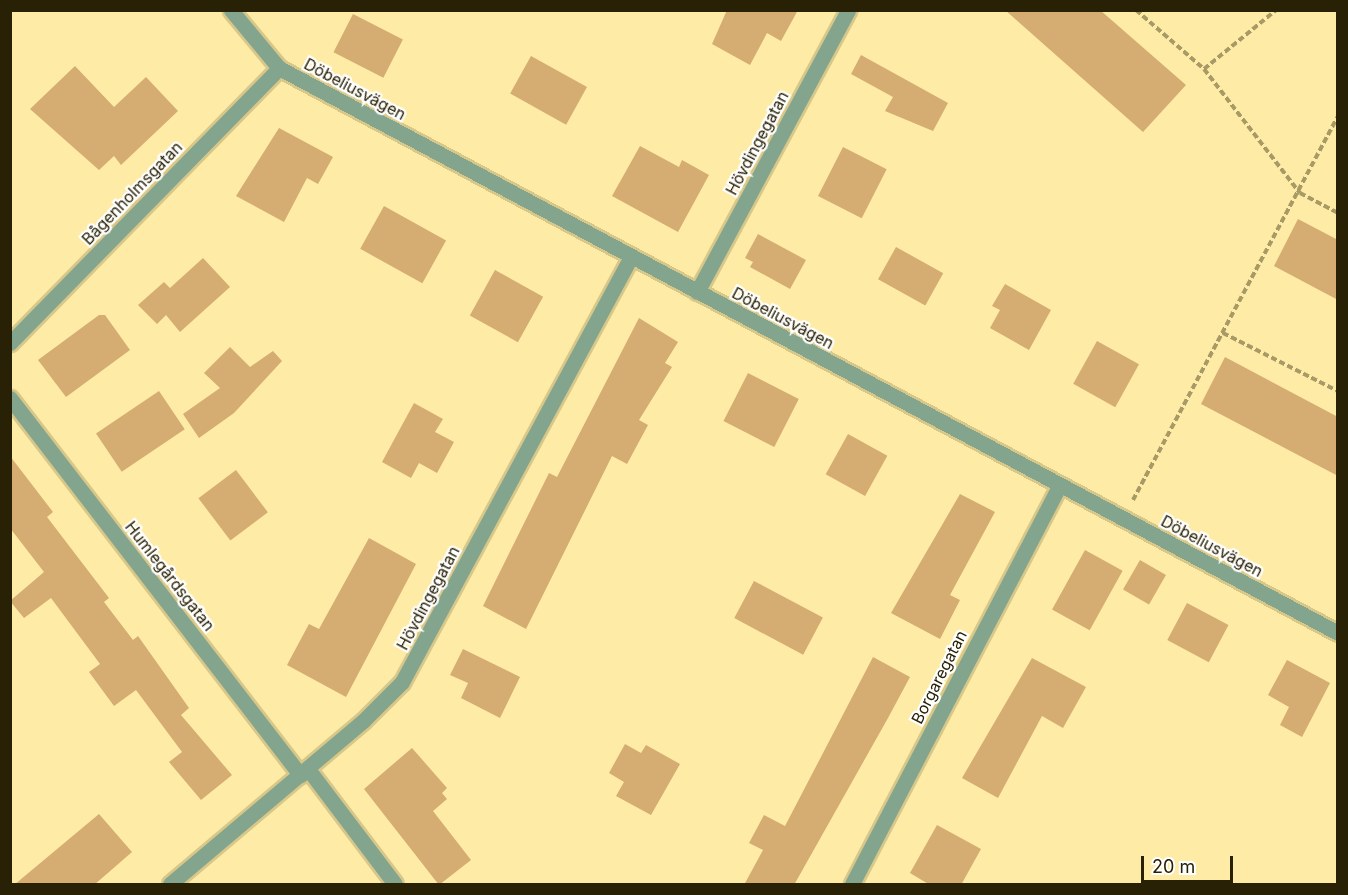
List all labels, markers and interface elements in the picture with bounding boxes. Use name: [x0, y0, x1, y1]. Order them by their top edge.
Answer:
street label: Döbeliusvägen: [301, 54, 409, 124]
street label: Hövdingegatan: [722, 88, 792, 198]
street label: Bågenholmsgatan: [78, 137, 186, 249]
street label: Döbeliusvägen: [729, 283, 837, 353]
street label: Döbeliusvägen: [1158, 511, 1266, 581]
street label: Humlegårdsgatan: [121, 517, 219, 635]
street label: Hövdingegatan: [393, 543, 463, 653]
street label: Borgaregatan: [907, 627, 971, 727]
scale bar: [1144, 844, 1236, 882]
text: 20 m: [1152, 856, 1195, 877]

